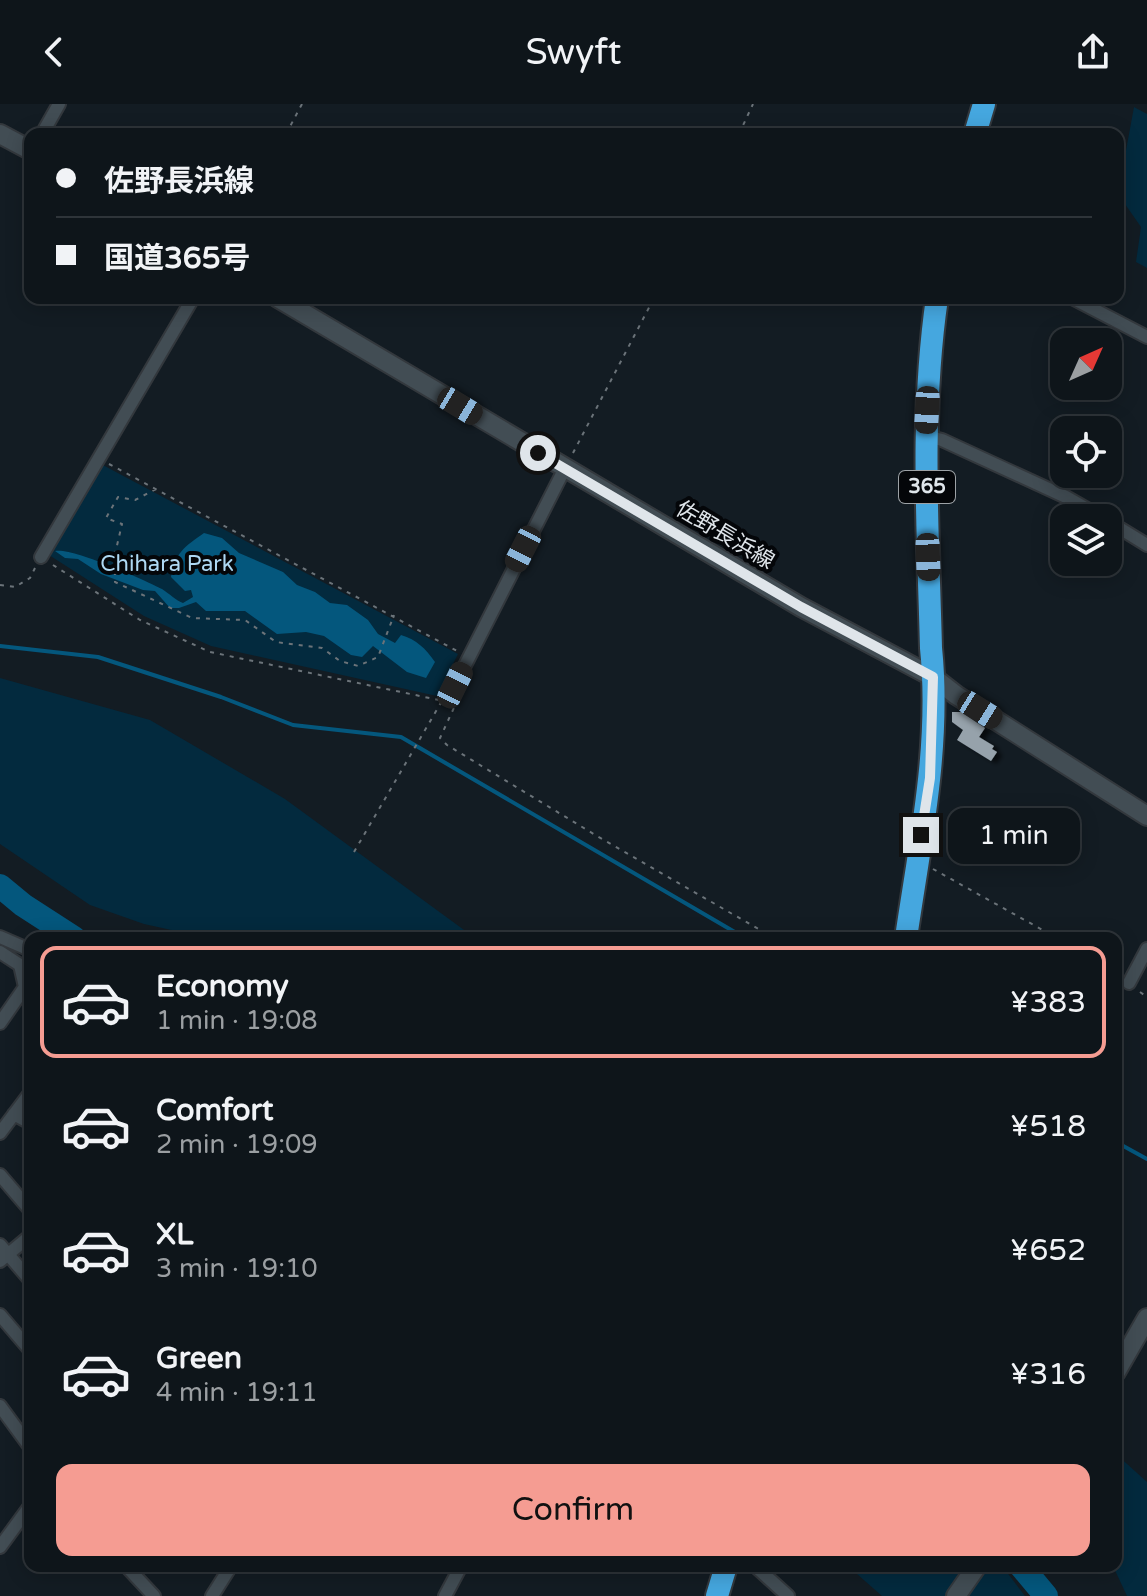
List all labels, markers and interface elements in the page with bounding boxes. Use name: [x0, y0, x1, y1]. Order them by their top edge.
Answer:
icon: back: [32, 30, 76, 74]
icon: share: [1071, 30, 1115, 74]
text: Swyft: [525, 31, 622, 74]
text: 佐野長浜線: [104, 163, 254, 200]
text: 国道365号: [104, 240, 251, 277]
north arrow: [1050, 328, 1122, 400]
map controls: [1050, 328, 1122, 576]
car: [433, 383, 487, 429]
car: [914, 385, 940, 435]
button: locate: [1050, 416, 1122, 488]
route start: [520, 435, 556, 471]
road number: 365: [899, 471, 955, 503]
street label: 佐野長浜線: [671, 496, 779, 574]
button: layers: [1050, 504, 1122, 576]
car: [501, 522, 545, 576]
car: [915, 533, 941, 581]
park label: Chihara Park: [100, 551, 234, 577]
car: [434, 658, 476, 712]
car: [953, 687, 1007, 733]
callout: 1 min: [949, 807, 1081, 863]
route end: [903, 817, 939, 853]
text: 1 min: [979, 820, 1049, 851]
icon: car: [60, 966, 132, 1038]
text: Economy: [156, 968, 289, 1005]
text: ¥383: [1010, 984, 1086, 1021]
text: 1 min · 19:08: [156, 1005, 318, 1036]
icon: car: [60, 1090, 132, 1162]
text: Comfort: [156, 1092, 274, 1129]
text: ¥518: [1010, 1108, 1086, 1145]
text: 2 min · 19:09: [156, 1129, 318, 1160]
icon: car: [60, 1214, 132, 1286]
text: XL: [156, 1216, 193, 1253]
text: ¥652: [1010, 1232, 1086, 1269]
text: 3 min · 19:10: [156, 1253, 318, 1284]
icon: car: [60, 1338, 132, 1410]
text: Green: [156, 1340, 242, 1377]
text: ¥316: [1010, 1356, 1086, 1393]
text: 4 min · 19:11: [156, 1377, 318, 1408]
button: Confirm: [56, 1464, 1090, 1556]

